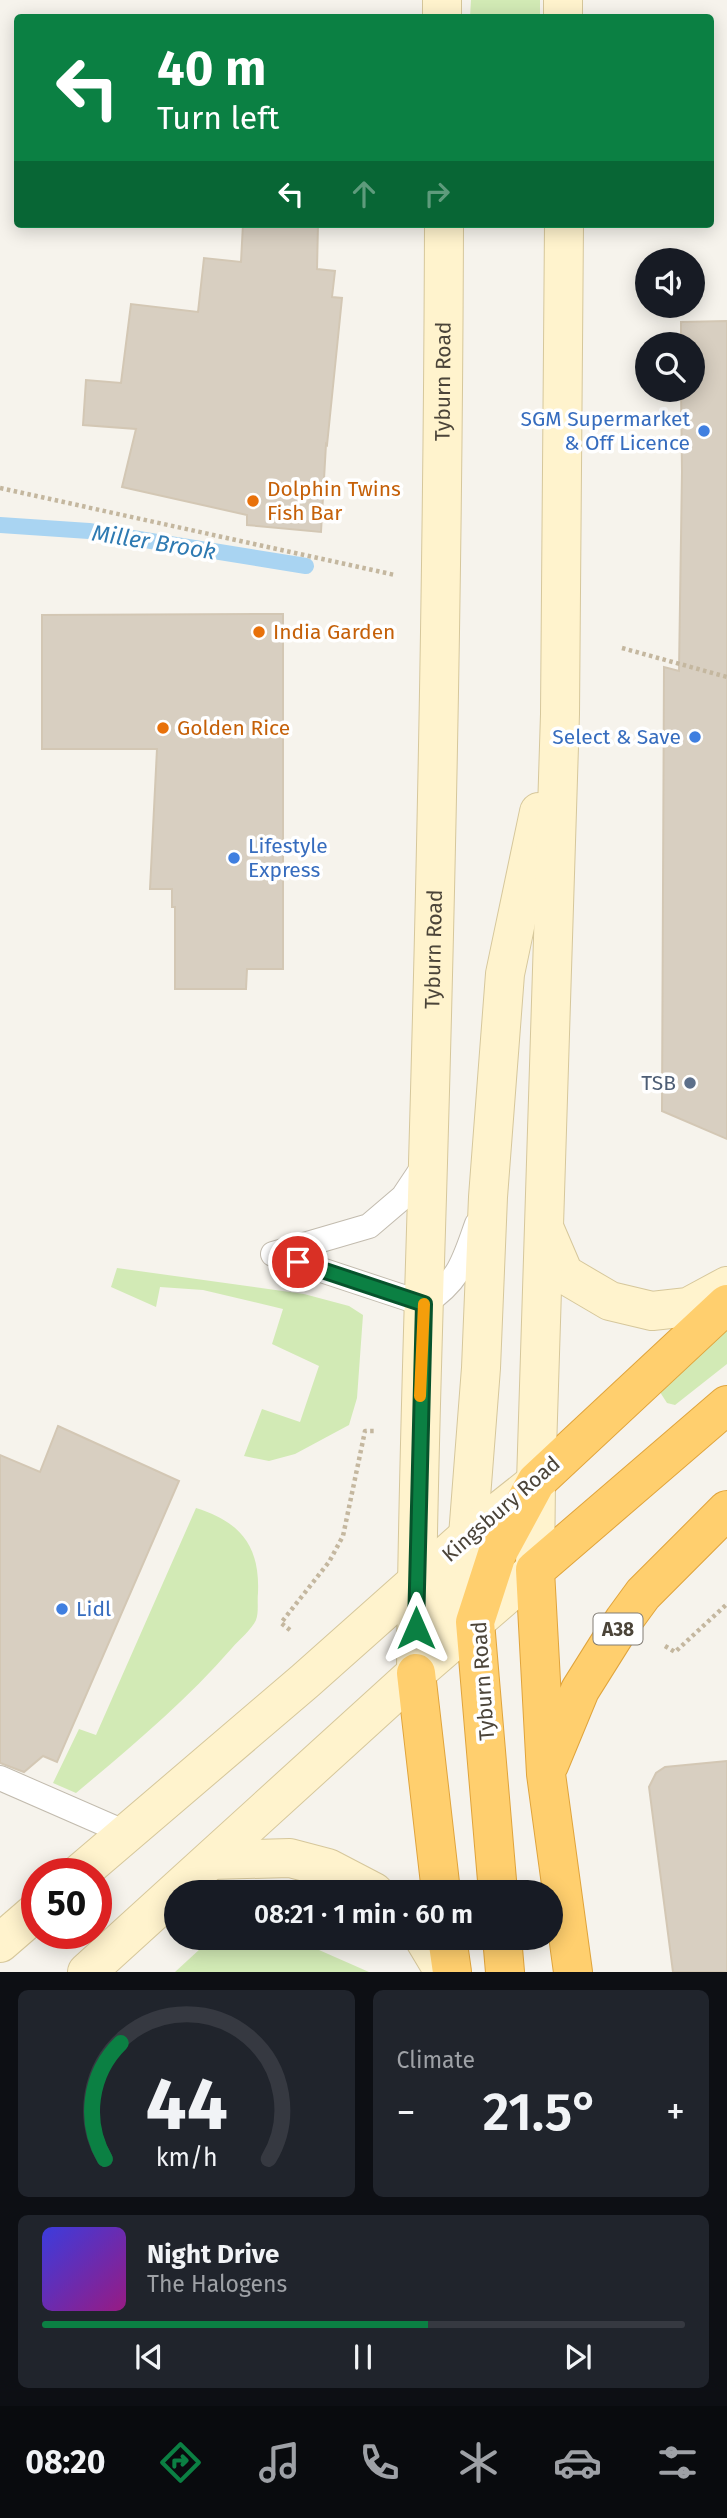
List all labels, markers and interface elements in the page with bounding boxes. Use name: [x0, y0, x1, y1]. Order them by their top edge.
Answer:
text: 40 m: [157, 39, 266, 98]
icon: left: [42, 42, 133, 133]
text: Turn left: [157, 99, 279, 137]
icon: left: [272, 175, 310, 213]
icon: ahead: [345, 175, 383, 213]
icon: right: [418, 175, 456, 213]
map controls: [635, 248, 705, 402]
button: sound: [635, 248, 705, 318]
street label: Tyburn Road: [430, 321, 457, 441]
button: search: [635, 332, 705, 402]
place label: SGM Supermarket & Off Licence: [521, 406, 690, 456]
marker: SGM Supermarket & Off Licence: [696, 423, 712, 439]
place label: Dolphin Twins Fish Bar: [267, 476, 401, 526]
marker: Dolphin Twins Fish Bar: [245, 493, 261, 509]
water label: Miller Brook: [90, 518, 218, 566]
place label: India Garden: [273, 619, 395, 645]
marker: India Garden: [251, 624, 267, 640]
place label: Golden Rice: [177, 715, 290, 741]
marker: Golden Rice: [155, 720, 171, 736]
place label: Select & Save: [552, 724, 681, 750]
marker: Select & Save: [687, 729, 703, 745]
place label: Lifestyle Express: [248, 833, 328, 883]
marker: Lifestyle Express: [226, 850, 242, 866]
street label: Tyburn Road: [419, 889, 448, 1009]
place label: TSB: [641, 1070, 676, 1096]
marker: TSB: [682, 1075, 698, 1091]
pin: [268, 1232, 328, 1292]
icon: arrive: [279, 1243, 317, 1281]
street label: Kingsbury Road: [437, 1451, 565, 1567]
position arrow: [379, 1591, 453, 1665]
place label: Lidl: [76, 1596, 111, 1622]
marker: Lidl: [54, 1601, 70, 1617]
road number: A38: [594, 1614, 642, 1644]
street label: Tyburn Road: [466, 1621, 500, 1741]
speed limit sign: 50: [21, 1858, 112, 1949]
text: 08:21 · 1 min · 60 m: [254, 1899, 473, 1930]
text: Climate: [397, 2046, 475, 2074]
text: 44: [145, 2062, 227, 2149]
text: 21.5°: [483, 2081, 599, 2144]
text: −: [397, 2089, 416, 2135]
text: +: [666, 2089, 685, 2135]
text: km/h: [155, 2143, 217, 2173]
text: Night Drive: [147, 2239, 279, 2270]
text: The Halogens: [147, 2270, 287, 2298]
icon: previous: [130, 2338, 168, 2376]
icon: pause: [344, 2338, 382, 2376]
icon: next: [559, 2338, 597, 2376]
icon: directions: [156, 2438, 205, 2487]
icon: music: [255, 2438, 304, 2487]
icon: phone: [355, 2438, 404, 2487]
icon: climate: [454, 2438, 503, 2487]
icon: car: [553, 2438, 602, 2487]
icon: filters: [653, 2438, 702, 2487]
text: 08:20: [25, 2443, 105, 2481]

